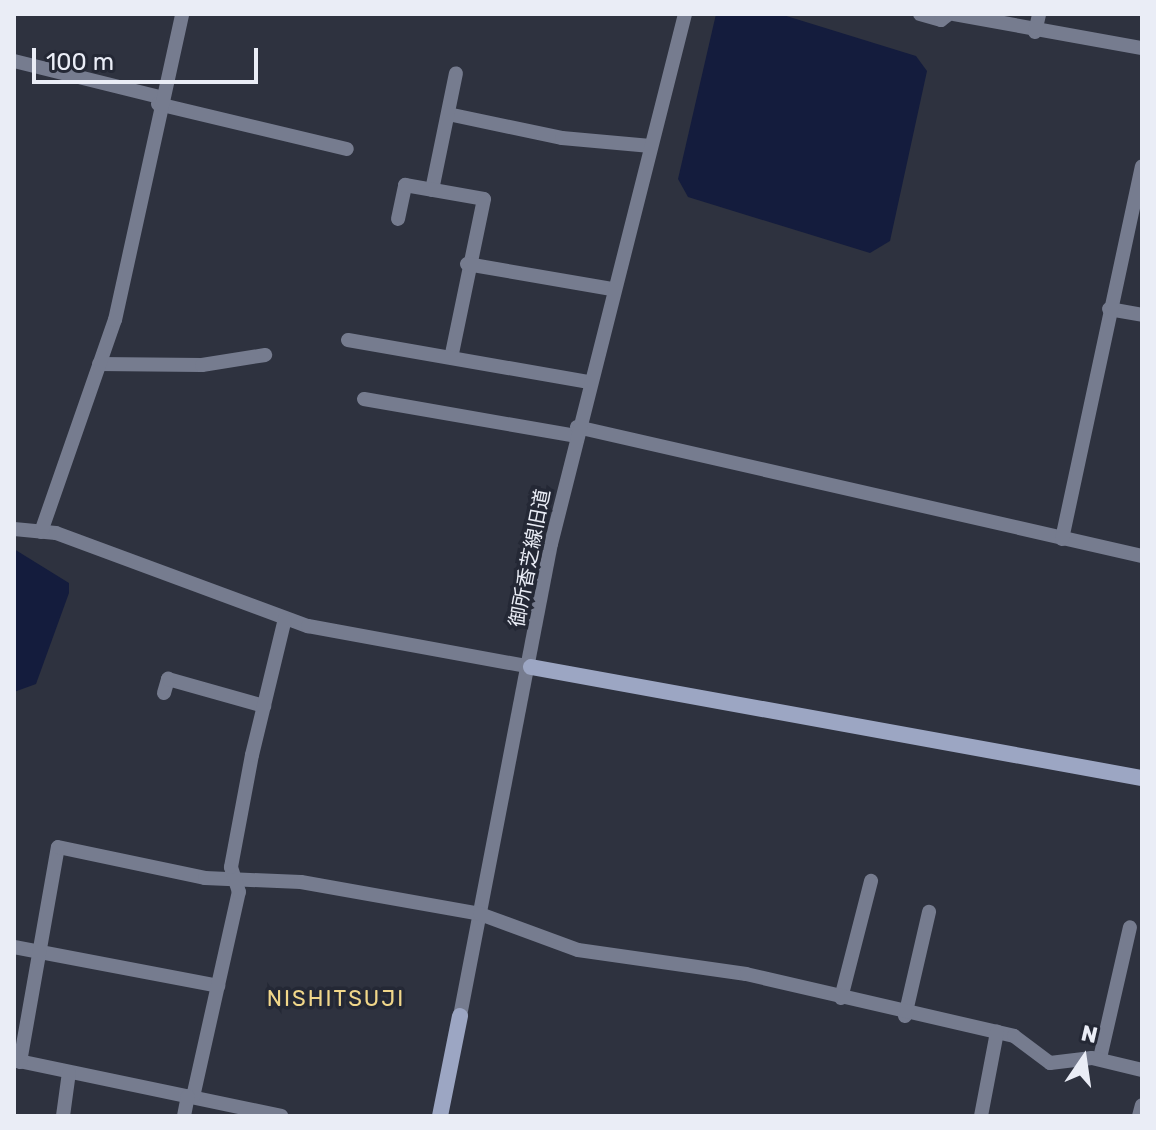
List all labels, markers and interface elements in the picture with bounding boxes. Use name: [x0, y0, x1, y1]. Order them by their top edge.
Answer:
scale bar: [36, 32, 262, 82]
text: 100 m: [46, 48, 114, 76]
street label: 御所香芝線旧道: [505, 487, 555, 629]
district label: NISHITSUJI: [267, 986, 405, 1012]
north arrow: [1044, 1018, 1124, 1098]
text: N: [1079, 1019, 1100, 1049]

